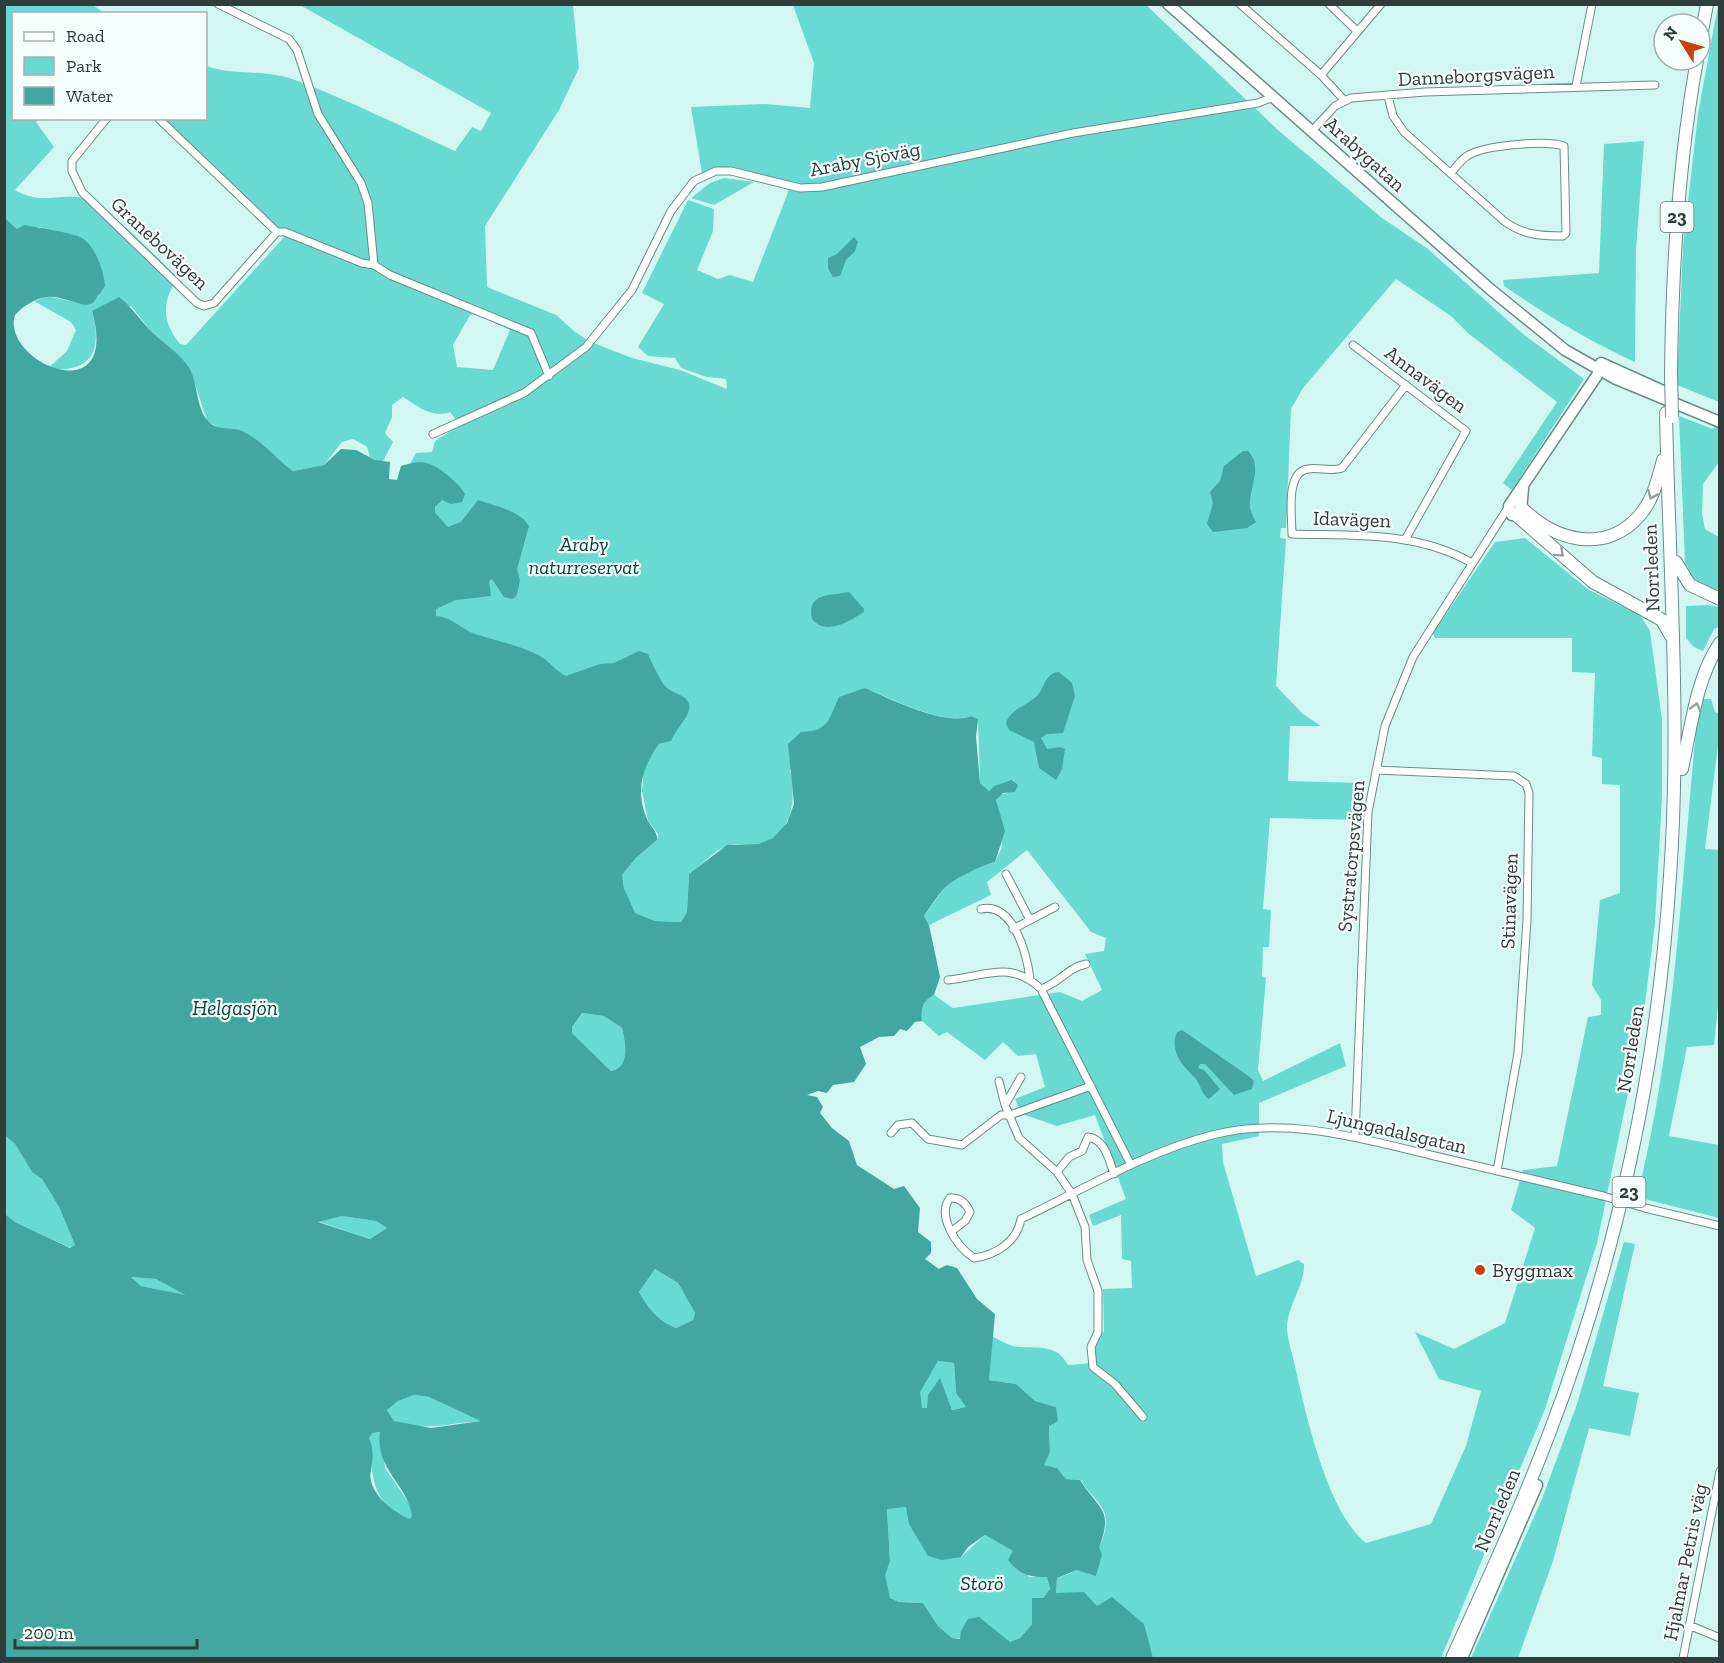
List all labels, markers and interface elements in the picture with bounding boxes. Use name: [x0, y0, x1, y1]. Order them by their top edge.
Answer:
legend: [12, 12, 207, 120]
north arrow: [1652, 12, 1712, 72]
text: N: [1659, 23, 1682, 44]
text: Road: [66, 25, 105, 47]
text: Park: [66, 55, 102, 77]
street label: Danneborgsvägen: [1397, 59, 1555, 91]
text: Water: [66, 85, 113, 107]
street label: Arabygatan: [1320, 111, 1411, 197]
street label: Araby Sjöväg: [808, 137, 922, 181]
street label: Granebovägen: [106, 192, 214, 295]
road number: 23: [1660, 202, 1694, 232]
street label: Annavägen: [1380, 340, 1472, 418]
one-way arrow: [1647, 488, 1659, 499]
street label: Idavägen: [1313, 506, 1392, 532]
street label: Norrleden: [1637, 523, 1665, 612]
park label: Araby naturreservat: [529, 532, 639, 579]
one-way arrow: [1554, 546, 1564, 557]
one-way arrow: [1688, 702, 1701, 712]
street label: Systratorpsvägen: [1332, 779, 1370, 933]
street label: Stinavägen: [1495, 852, 1523, 949]
water label: Helgasjön: [192, 995, 278, 1020]
street label: Norrleden: [1611, 1003, 1649, 1094]
street label: Ljungadalsgatan: [1325, 1103, 1470, 1159]
road number: 23: [1612, 1177, 1646, 1207]
place label: Byggmax: [1492, 1258, 1573, 1282]
marker: Byggmax: [1473, 1263, 1487, 1277]
street label: Norrleden: [1469, 1464, 1525, 1555]
street label: Hjalmar Petris väg: [1658, 1481, 1712, 1643]
park label: Storö: [960, 1571, 1004, 1595]
scale bar: [15, 1612, 196, 1650]
text: 200 m: [24, 1622, 74, 1644]

